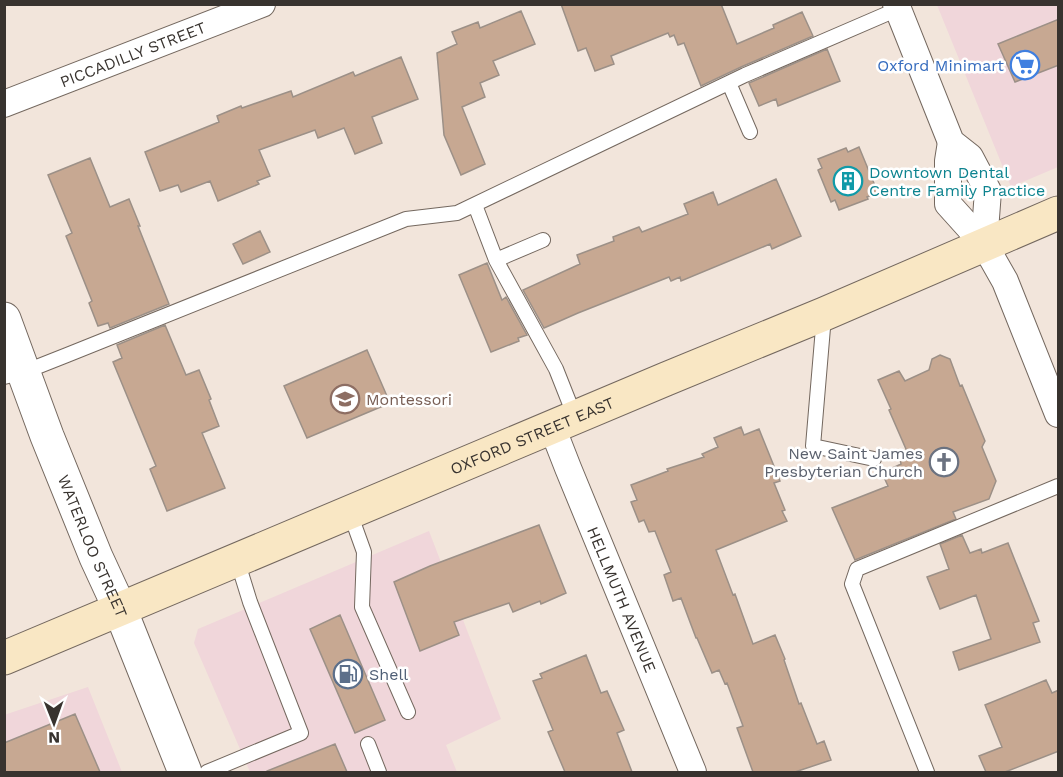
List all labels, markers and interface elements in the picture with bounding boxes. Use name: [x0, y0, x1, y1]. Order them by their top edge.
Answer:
street label: PICCADILLY STREET: [57, 18, 209, 91]
supermarket icon: Oxford Minimart: [1009, 49, 1041, 81]
place label: Oxford Minimart: [877, 56, 1004, 75]
place label: Downtown Dental Centre Family Practice: [869, 163, 1045, 200]
building icon: Downtown Dental Centre Family Practice: [832, 165, 864, 197]
school or university icon: Montessori: [329, 383, 361, 415]
place label: Montessori: [366, 390, 452, 409]
street label: OXFORD STREET EAST: [448, 393, 617, 479]
place label: New Saint James Presbyterian Church: [764, 444, 923, 481]
church icon: New Saint James Presbyterian Church: [928, 446, 960, 478]
street label: WATERLOO STREET: [54, 472, 131, 621]
street label: HELLMUTH AVENUE: [583, 524, 660, 675]
fuel station icon: Shell: [332, 658, 364, 690]
place label: Shell: [369, 665, 408, 684]
north arrow: [24, 693, 84, 753]
text: N: [48, 728, 60, 747]

